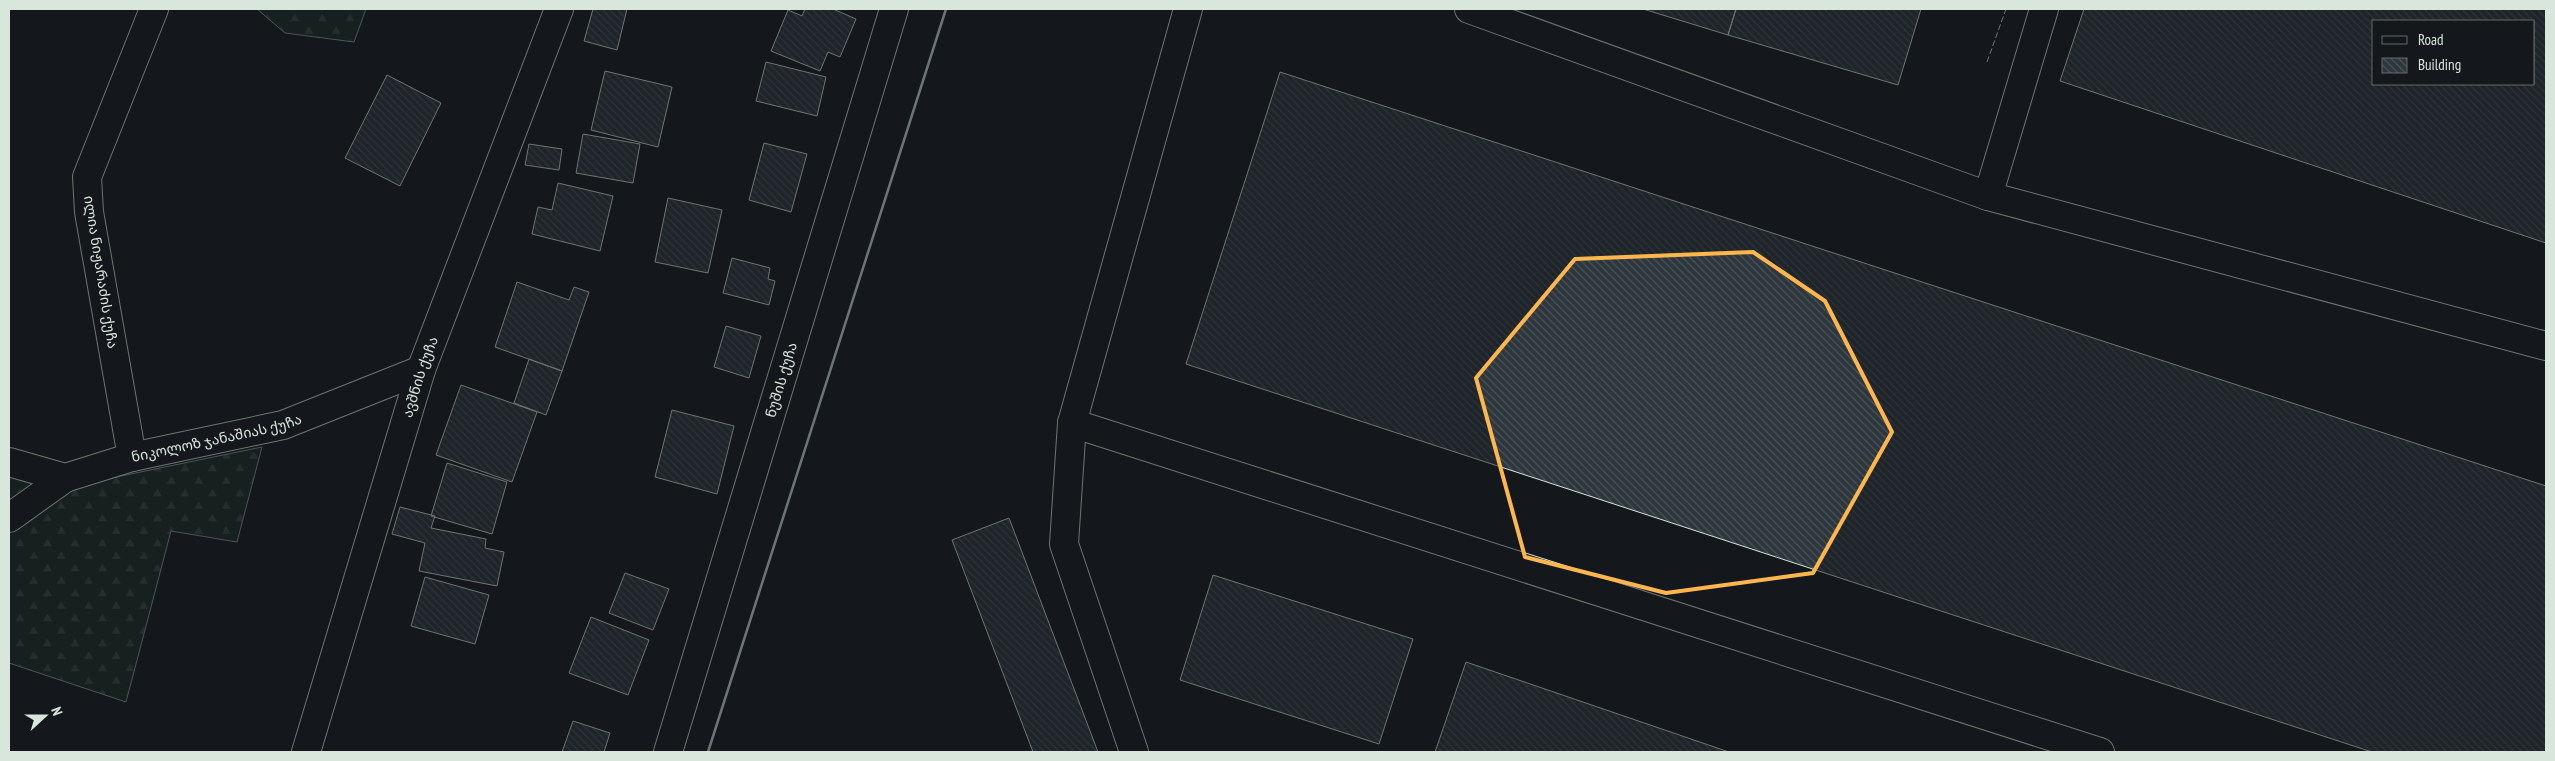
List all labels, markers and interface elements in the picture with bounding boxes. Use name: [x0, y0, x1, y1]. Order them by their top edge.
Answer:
legend: [2372, 20, 2535, 85]
text: Road: [2418, 30, 2444, 49]
text: Building: [2418, 55, 2461, 74]
street label: ილია ნიჟარაძის ქუჩა: [80, 194, 122, 350]
street label: ავშნის ქუჩა: [398, 334, 442, 420]
street label: ნუშის ქუჩა: [761, 340, 801, 420]
street label: ნიკოლოზ ჯანაშიას ქუჩა: [130, 410, 304, 466]
north arrow: [20, 691, 70, 741]
text: N: [47, 705, 67, 718]

